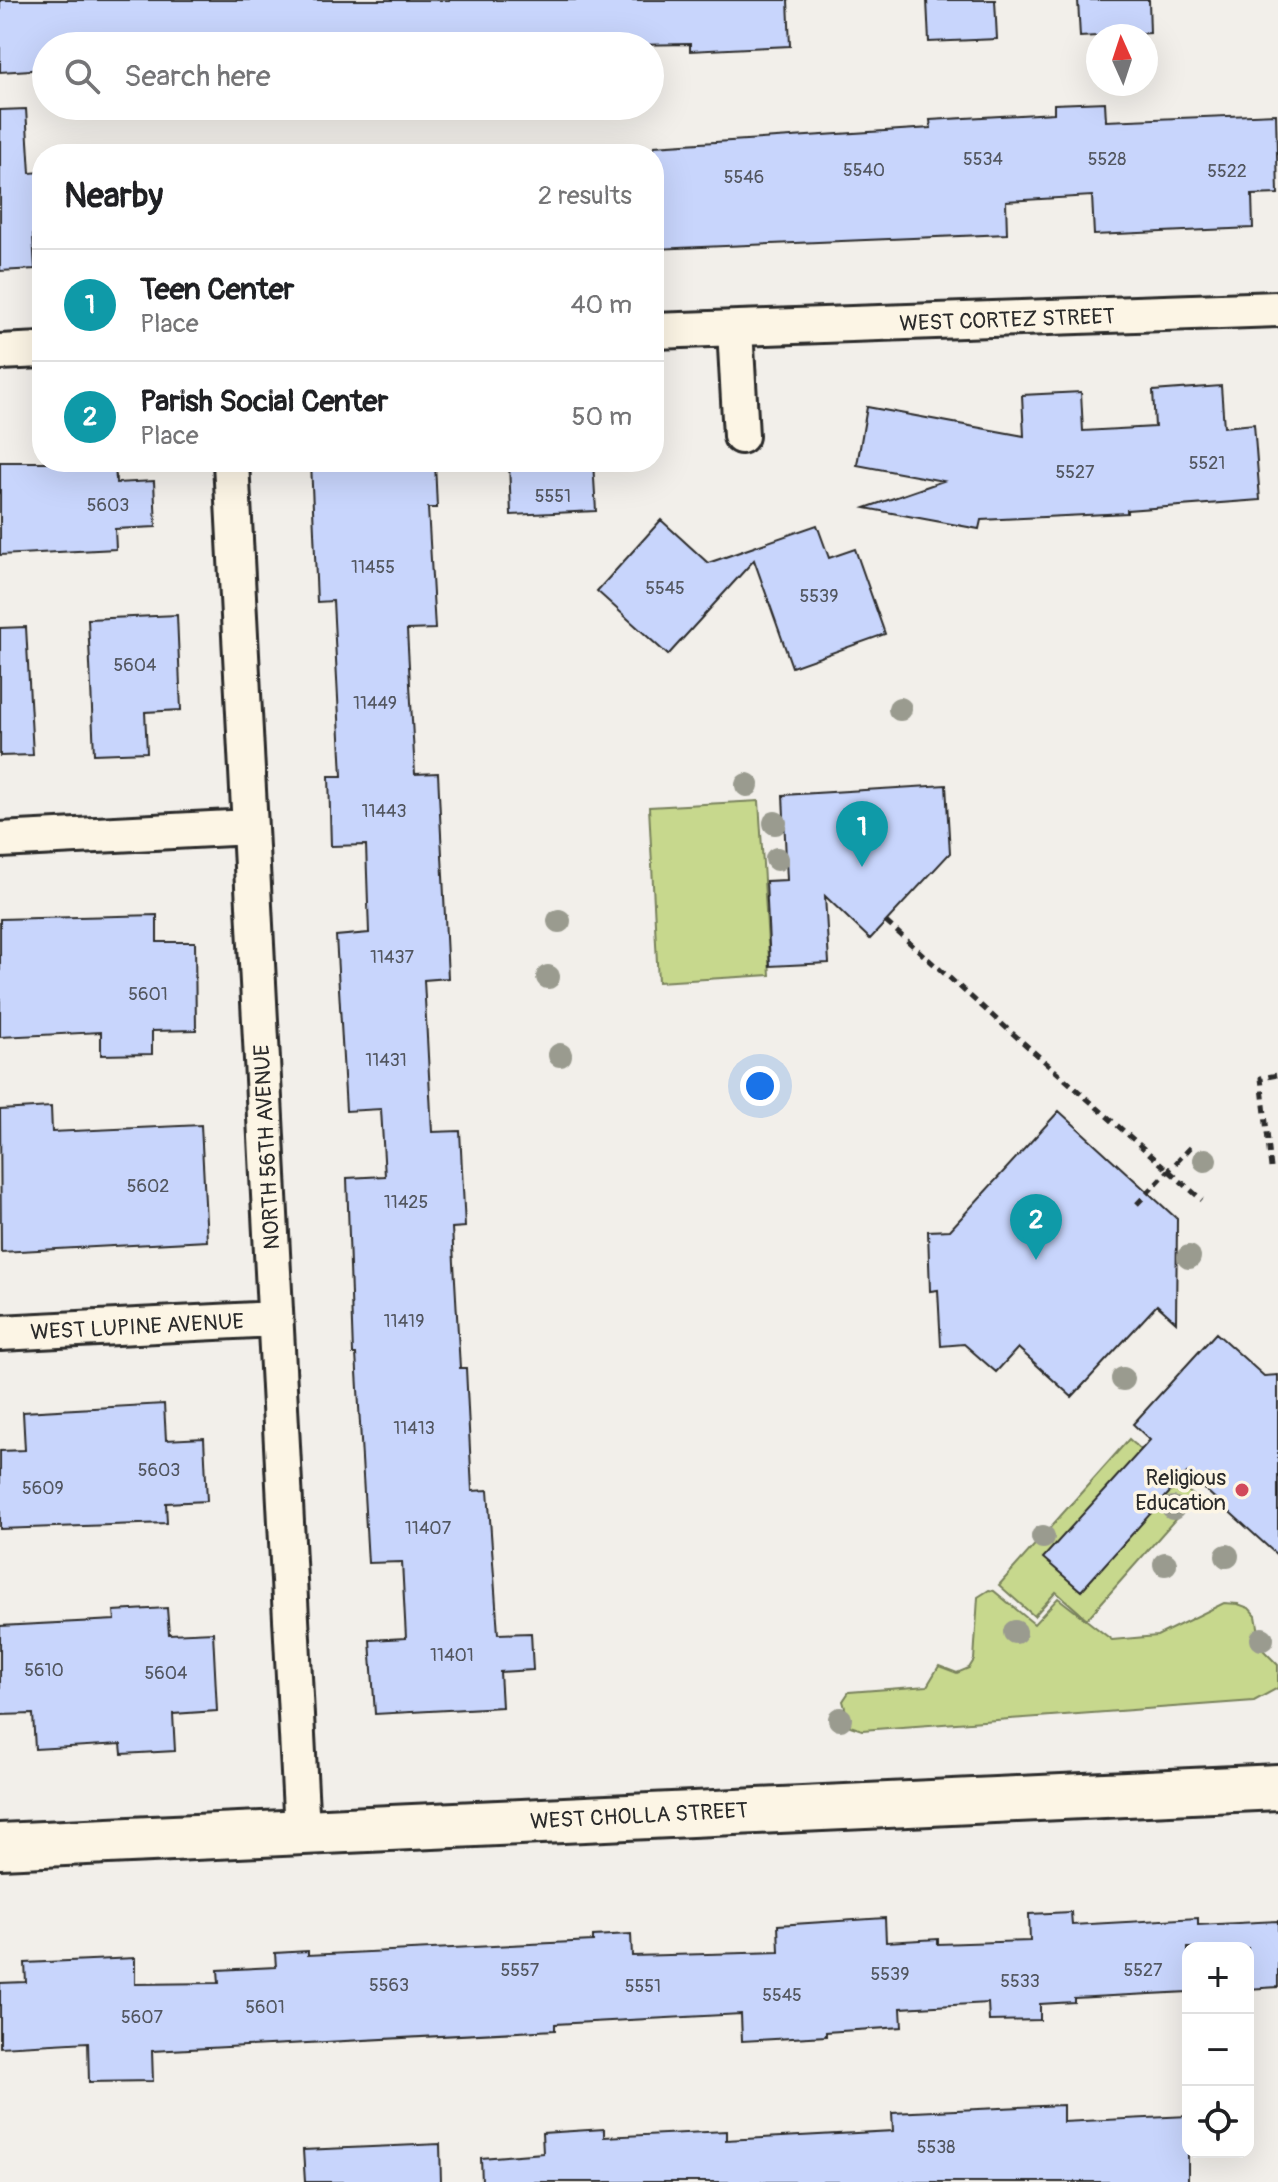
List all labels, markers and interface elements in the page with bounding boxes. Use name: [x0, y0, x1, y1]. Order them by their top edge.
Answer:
north arrow: [1086, 24, 1158, 96]
search box: [32, 32, 664, 120]
icon: search: [60, 54, 104, 98]
text: Search here: [124, 58, 271, 95]
house number: 5534: [963, 148, 1004, 171]
house number: 5528: [1088, 148, 1126, 171]
house number: 5540: [843, 159, 885, 182]
house number: 5522: [1207, 160, 1247, 183]
house number: 5546: [724, 166, 764, 189]
text: Nearby: [64, 175, 163, 218]
text: 2 results: [538, 180, 632, 212]
text: Teen Center: [140, 271, 294, 308]
text: 1: [85, 289, 95, 321]
text: 40 m: [570, 289, 632, 321]
street label: WEST CORTEZ STREET: [899, 302, 1115, 338]
text: Place: [140, 308, 199, 340]
text: Parish Social Center: [140, 383, 388, 420]
text: 2: [83, 401, 97, 433]
text: 50 m: [571, 401, 632, 433]
text: Place: [140, 420, 199, 452]
house number: 5521: [1189, 452, 1225, 475]
house number: 5527: [1055, 461, 1095, 484]
house number: 5551: [535, 485, 571, 508]
house number: 5603: [87, 494, 129, 517]
house number: 11455: [351, 556, 395, 579]
house number: 5545: [645, 577, 685, 600]
house number: 5539: [800, 585, 838, 608]
house number: 5604: [114, 654, 157, 677]
house number: 11449: [353, 692, 397, 715]
house number: 11443: [362, 800, 407, 823]
pin: 1: [836, 801, 888, 867]
house number: 11437: [370, 946, 415, 969]
house number: 5601: [128, 983, 168, 1006]
street label: NORTH 56TH AVENUE: [248, 1044, 286, 1250]
house number: 11431: [365, 1049, 407, 1072]
your location: [740, 1066, 780, 1106]
house number: 5602: [127, 1175, 169, 1198]
house number: 11425: [384, 1191, 428, 1214]
pin: 2: [1010, 1194, 1062, 1260]
street label: WEST LUPINE AVENUE: [30, 1307, 245, 1347]
house number: 11419: [384, 1310, 424, 1333]
house number: 11413: [393, 1417, 435, 1440]
house number: 5603: [138, 1459, 180, 1482]
place label: Religious Education: [1135, 1464, 1226, 1517]
house number: 5609: [22, 1477, 64, 1500]
marker: Religious Education: [1233, 1481, 1251, 1499]
house number: 11407: [405, 1517, 452, 1540]
house number: 11401: [430, 1644, 474, 1667]
house number: 5610: [24, 1659, 64, 1682]
house number: 5604: [145, 1662, 188, 1685]
street label: WEST CHOLLA STREET: [529, 1796, 749, 1836]
map controls: [1182, 1942, 1254, 2158]
button: +: [1182, 1942, 1254, 2014]
house number: 5557: [501, 1959, 540, 1982]
house number: 5527: [1123, 1959, 1163, 1982]
house number: 5539: [871, 1963, 909, 1986]
house number: 5533: [1000, 1970, 1040, 1993]
house number: 5563: [369, 1974, 409, 1997]
house number: 5551: [625, 1975, 661, 1998]
house number: 5545: [762, 1984, 802, 2007]
house number: 5601: [245, 1996, 285, 2019]
house number: 5607: [121, 2006, 163, 2029]
button: −: [1182, 2014, 1254, 2086]
button: locate: [1182, 2086, 1254, 2158]
house number: 5538: [917, 2136, 955, 2159]

